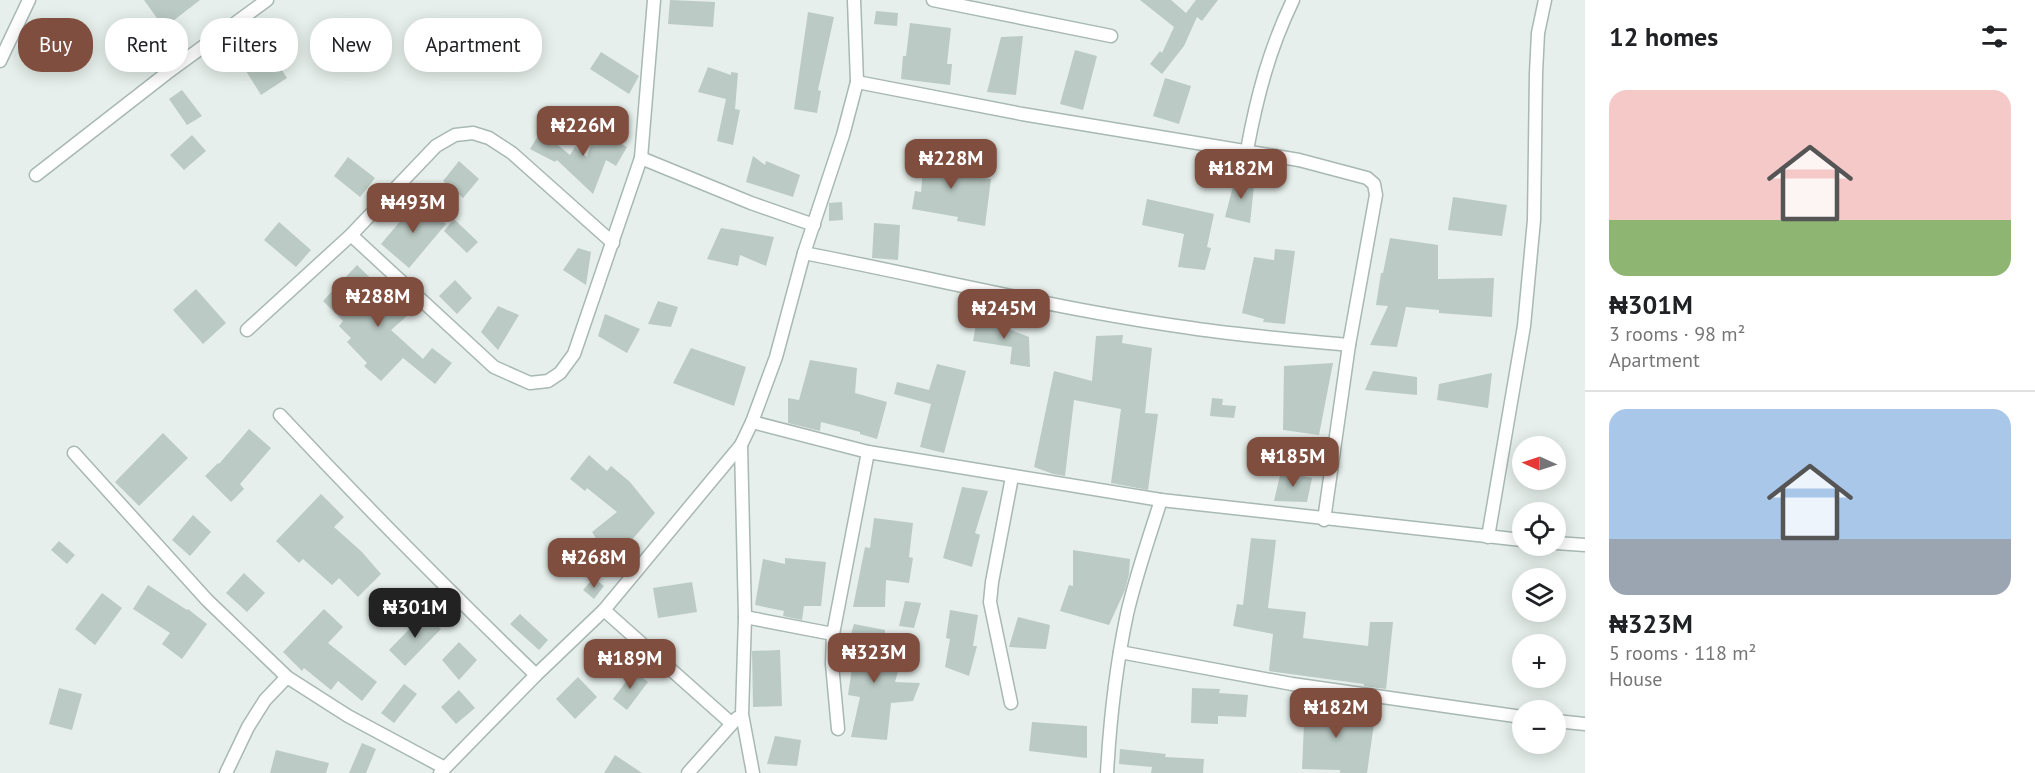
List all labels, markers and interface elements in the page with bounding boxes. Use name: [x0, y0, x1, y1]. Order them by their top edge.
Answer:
chip: Buy: [18, 18, 93, 72]
chip: Rent: [105, 18, 188, 72]
chip: Filters: [200, 18, 298, 72]
chip: New: [310, 18, 392, 72]
chip: Apartment: [404, 18, 542, 72]
text: 12 homes: [1609, 20, 1718, 53]
icon: filters: [1978, 20, 2011, 53]
pin: ₦226M: [541, 106, 625, 157]
text: ₦226M: [551, 112, 615, 138]
icon: home: [1756, 129, 1864, 237]
pin: ₦228M: [909, 139, 993, 190]
text: ₦228M: [919, 145, 983, 171]
pin: ₦182M: [1199, 149, 1283, 200]
text: ₦182M: [1209, 155, 1273, 181]
pin: ₦493M: [371, 183, 455, 234]
text: ₦493M: [381, 189, 445, 215]
pin: ₦288M: [336, 277, 420, 328]
text: ₦288M: [346, 283, 410, 309]
text: ₦301M: [1609, 288, 1693, 321]
pin: ₦245M: [962, 289, 1046, 340]
text: ₦245M: [972, 295, 1036, 321]
text: 3 rooms · 98 m²: [1609, 321, 1745, 347]
text: Apartment: [1609, 347, 1700, 373]
north arrow: [1512, 436, 1566, 490]
map controls: [1512, 436, 1566, 754]
pin: ₦185M: [1251, 437, 1335, 488]
text: ₦185M: [1261, 443, 1325, 469]
icon: home: [1756, 448, 1864, 556]
button: locate: [1512, 502, 1566, 556]
pin: ₦268M: [552, 538, 636, 589]
text: ₦268M: [562, 544, 626, 570]
button: layers: [1512, 568, 1566, 622]
pin: ₦301M: [373, 588, 457, 639]
text: ₦301M: [383, 594, 447, 620]
text: ₦323M: [1609, 607, 1693, 640]
pin: ₦323M: [832, 633, 916, 684]
button: +: [1512, 634, 1566, 688]
pin: ₦189M: [588, 639, 672, 690]
text: ₦323M: [842, 639, 906, 665]
text: 5 rooms · 118 m²: [1609, 640, 1756, 666]
text: ₦189M: [598, 645, 662, 671]
text: House: [1609, 666, 1663, 692]
pin: ₦182M: [1294, 688, 1378, 739]
text: ₦182M: [1304, 694, 1368, 720]
button: −: [1512, 700, 1566, 754]

